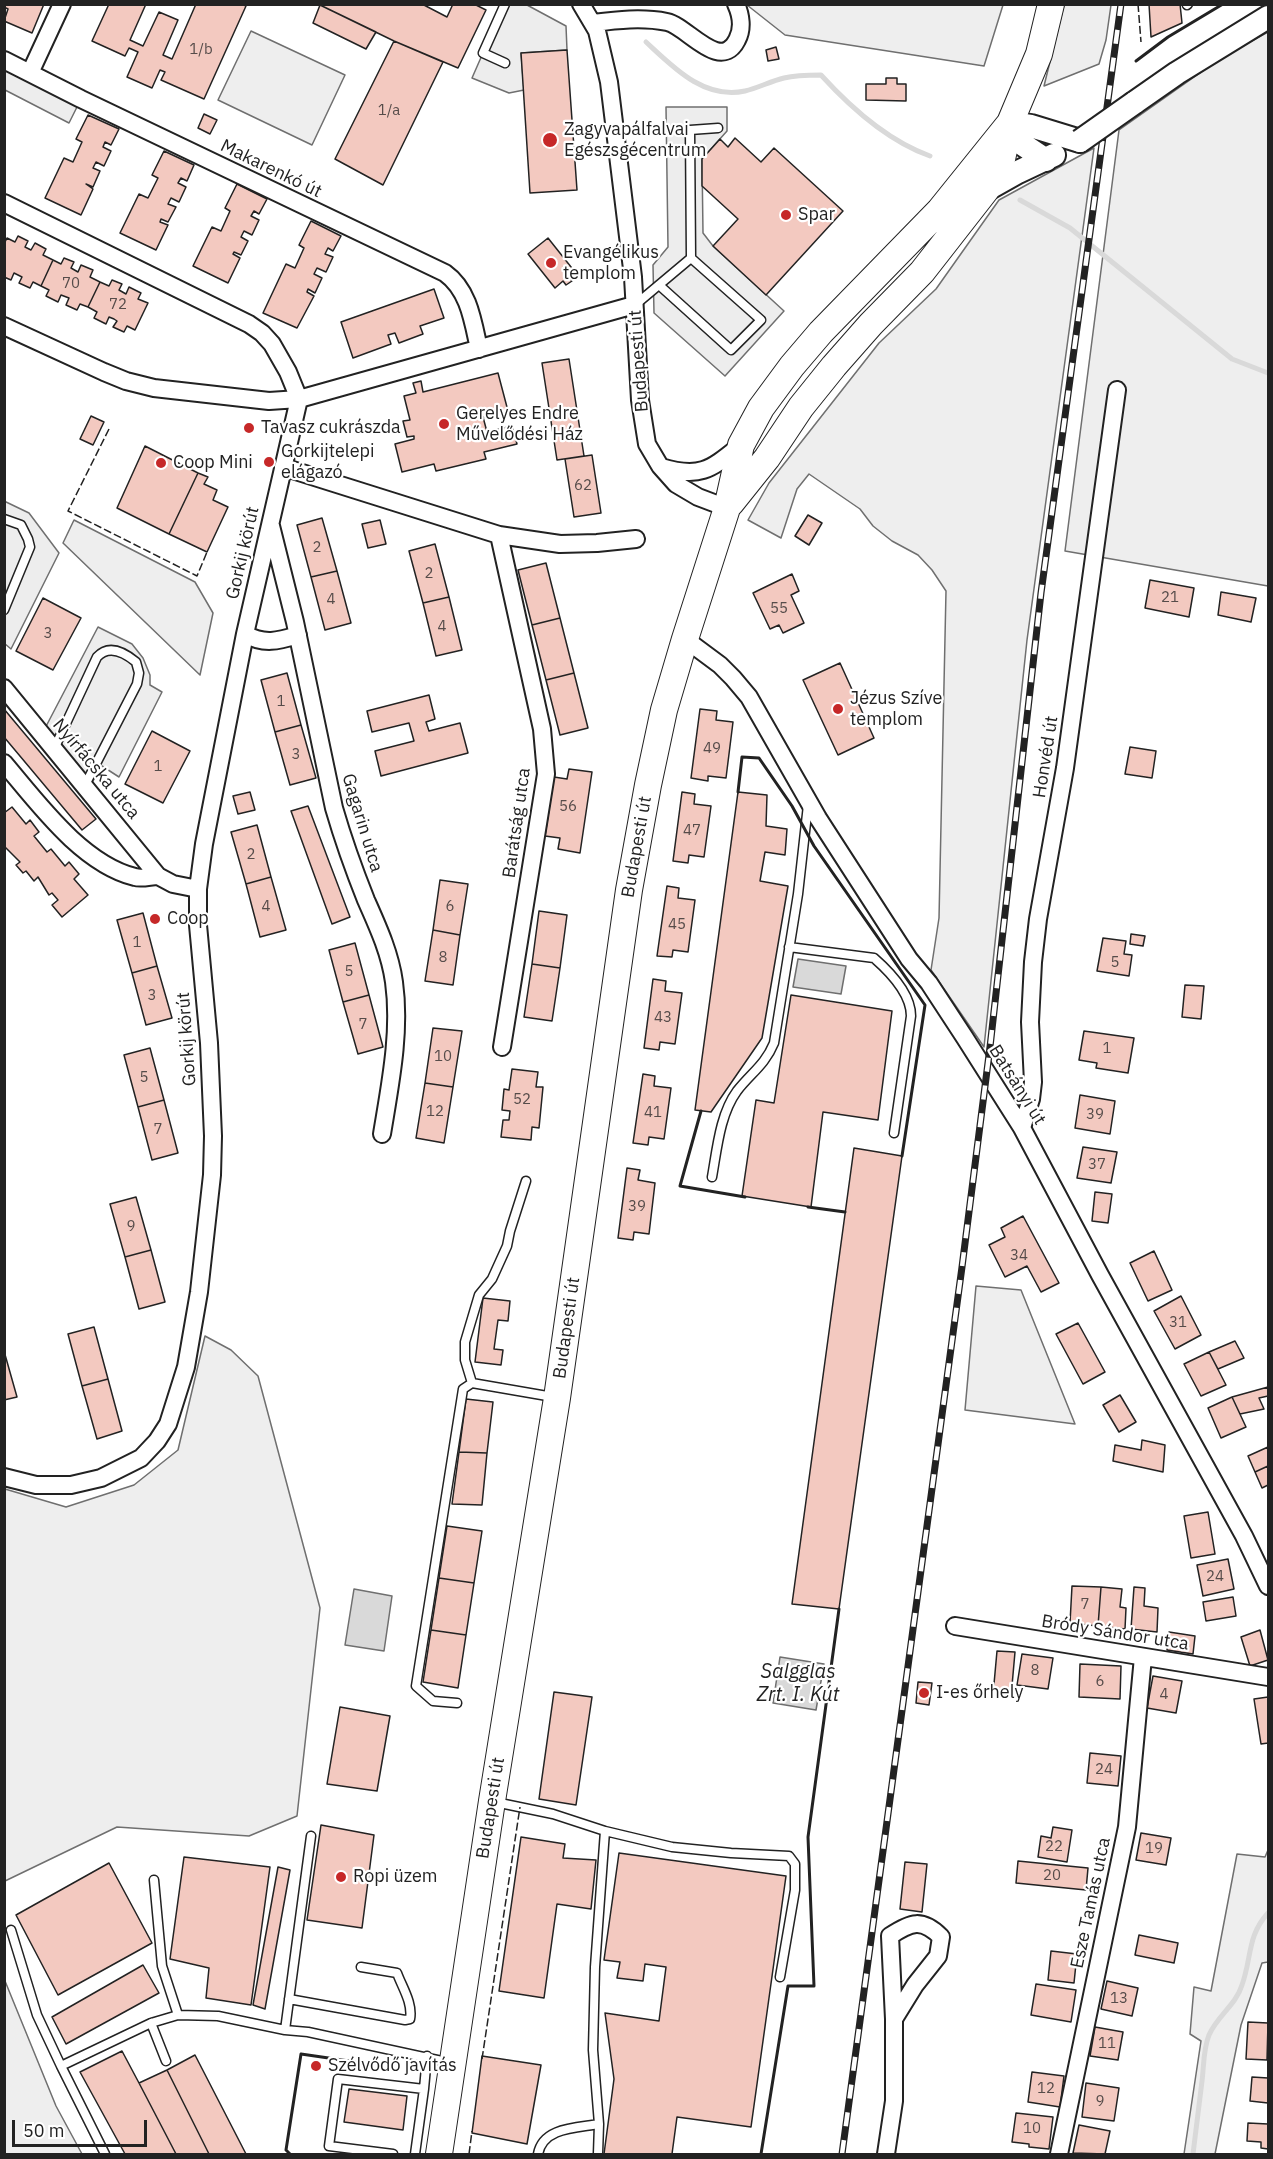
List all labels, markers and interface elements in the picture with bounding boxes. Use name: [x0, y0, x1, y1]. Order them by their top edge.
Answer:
house number: 1/b: [189, 41, 213, 59]
house number: 1/a: [378, 102, 400, 120]
place label: Zagyvapálfalvai Egészsgécentrum: [564, 119, 706, 162]
marker: Zagyvapálfalvai Egészsgécentrum: [541, 131, 559, 149]
street label: Makarenkó út: [217, 135, 325, 203]
place label: Spar: [798, 204, 835, 226]
marker: Spar: [779, 208, 793, 222]
place label: Evangélikus templom: [563, 242, 659, 284]
marker: Evangélikus templom: [544, 256, 558, 270]
house number: 70: [62, 275, 80, 293]
house number: 72: [109, 296, 127, 314]
street label: Budapesti út: [625, 309, 653, 413]
place label: Gerelyes Endre Művelődési Ház: [456, 403, 583, 446]
place label: Tavasz cukrászda: [261, 417, 401, 439]
marker: Gerelyes Endre Művelődési Ház: [437, 417, 451, 431]
marker: Tavasz cukrászda: [242, 421, 256, 435]
place label: Gorkijtelepi elágazó: [281, 441, 375, 484]
place label: Coop Mini: [173, 452, 253, 474]
marker: Gorkijtelepi elágazó: [262, 455, 276, 469]
marker: Coop Mini: [154, 456, 168, 470]
house number: 62: [574, 477, 592, 495]
street label: Gorkij körút: [222, 505, 264, 601]
house number: 2: [313, 539, 321, 557]
house number: 2: [425, 565, 433, 583]
house number: 21: [1161, 589, 1179, 607]
house number: 4: [327, 591, 335, 609]
house number: 55: [770, 600, 788, 618]
house number: 4: [438, 618, 446, 636]
house number: 3: [44, 625, 52, 643]
place label: Jézus Szíve templom: [850, 688, 942, 730]
house number: 1: [277, 693, 285, 711]
marker: Jézus Szíve templom: [831, 702, 845, 716]
street label: Nyírfácska utca: [48, 714, 144, 824]
street label: Honvéd út: [1029, 714, 1063, 800]
house number: 49: [703, 740, 721, 758]
house number: 3: [292, 746, 300, 764]
house number: 1: [154, 758, 162, 776]
street label: Barátság utca: [499, 766, 535, 880]
street label: Gagarin utca: [337, 771, 387, 875]
street label: Budapesti út: [617, 795, 657, 899]
house number: 56: [559, 798, 577, 816]
house number: 47: [683, 822, 701, 840]
house number: 2: [247, 846, 255, 864]
house number: 4: [262, 898, 270, 916]
house number: 6: [446, 898, 454, 916]
place label: Coop: [167, 908, 209, 930]
marker: Coop: [148, 912, 162, 926]
house number: 45: [668, 916, 686, 934]
house number: 1: [133, 934, 141, 952]
house number: 8: [439, 949, 447, 967]
house number: 5: [1111, 954, 1119, 972]
house number: 5: [345, 963, 353, 981]
house number: 3: [148, 987, 156, 1005]
street label: Gorkij körút: [173, 991, 201, 1087]
house number: 43: [654, 1009, 672, 1027]
house number: 7: [359, 1016, 367, 1034]
house number: 1: [1103, 1040, 1111, 1058]
street label: Batsányi út: [984, 1041, 1050, 1129]
house number: 10: [434, 1048, 452, 1066]
house number: 5: [140, 1069, 148, 1087]
house number: 52: [513, 1091, 531, 1109]
house number: 12: [426, 1103, 444, 1121]
house number: 41: [644, 1104, 662, 1122]
house number: 39: [1086, 1106, 1104, 1124]
house number: 7: [154, 1121, 162, 1139]
house number: 37: [1088, 1156, 1106, 1174]
house number: 39: [628, 1198, 646, 1216]
house number: 9: [127, 1218, 135, 1236]
house number: 34: [1010, 1247, 1028, 1265]
street label: Budapesti út: [549, 1276, 585, 1380]
house number: 31: [1169, 1314, 1187, 1332]
house number: 24: [1206, 1568, 1224, 1586]
house number: 7: [1081, 1596, 1089, 1614]
street label: Bródy Sándor utca: [1040, 1611, 1190, 1655]
water label: Salgglas Zrt. I. Kút: [757, 1660, 839, 1707]
house number: 8: [1031, 1662, 1039, 1680]
house number: 6: [1096, 1673, 1104, 1691]
place label: I-es őrhely: [936, 1682, 1023, 1704]
marker: I-es őrhely: [917, 1686, 931, 1700]
house number: 4: [1160, 1686, 1168, 1704]
street label: Budapesti út: [472, 1756, 510, 1860]
house number: 24: [1095, 1761, 1113, 1779]
street label: Esze Tamás utca: [1067, 1835, 1115, 1971]
house number: 22: [1045, 1838, 1063, 1856]
house number: 19: [1145, 1840, 1163, 1858]
place label: Ropi üzem: [353, 1866, 438, 1888]
house number: 20: [1043, 1867, 1061, 1885]
marker: Ropi üzem: [334, 1870, 348, 1884]
house number: 13: [1110, 1990, 1128, 2008]
house number: 11: [1098, 2035, 1116, 2053]
place label: Szélvődő javítás: [328, 2055, 457, 2077]
marker: Szélvődő javítás: [309, 2059, 323, 2073]
house number: 12: [1037, 2080, 1055, 2098]
house number: 9: [1096, 2093, 1104, 2111]
scale bar: [15, 2108, 150, 2146]
text: 50 m: [23, 2119, 65, 2142]
house number: 10: [1023, 2120, 1041, 2138]

